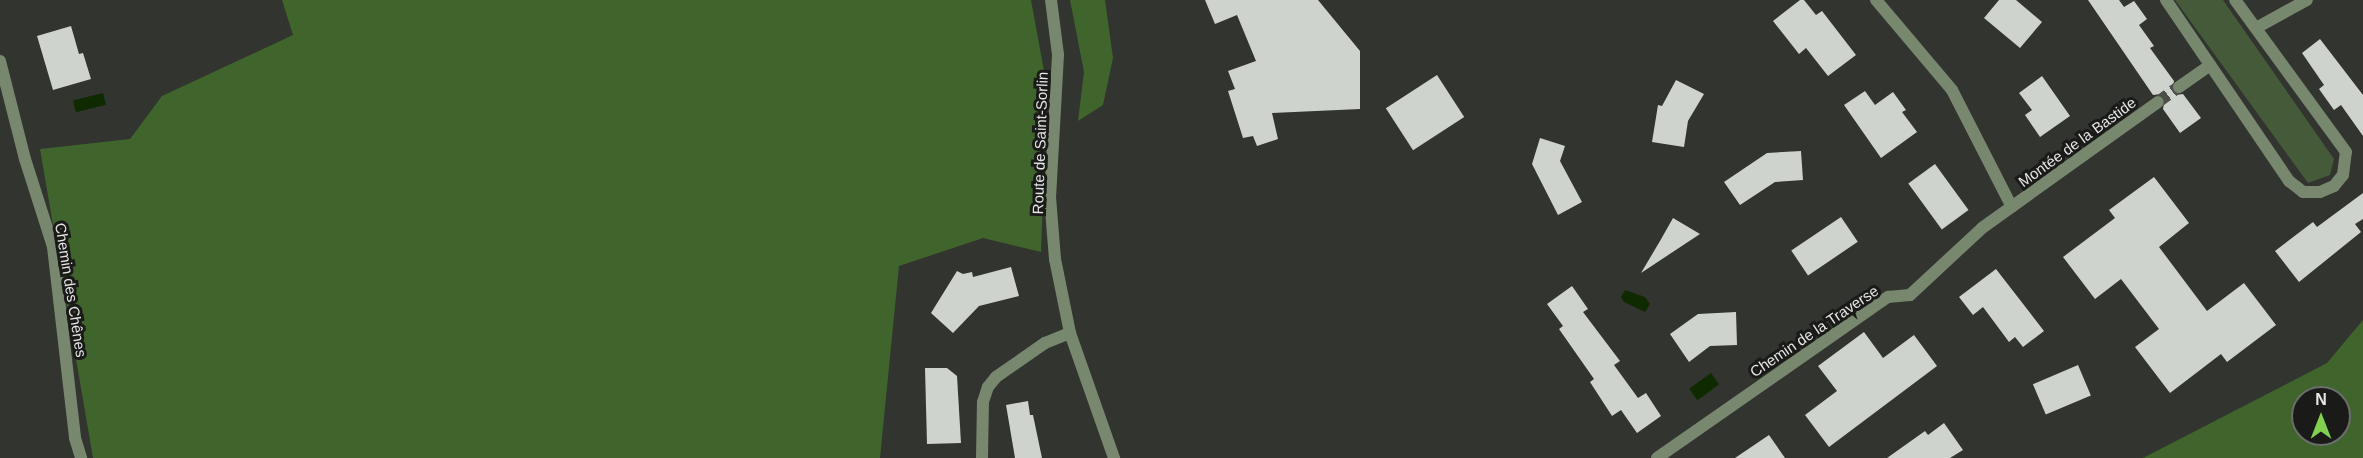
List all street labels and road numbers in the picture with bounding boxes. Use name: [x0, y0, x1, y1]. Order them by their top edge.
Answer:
street label: Route de Saint-Sorlin: [1029, 71, 1051, 215]
street label: Montée de la Bastide: [2015, 93, 2139, 191]
street label: Chemin des Chênes: [51, 221, 91, 359]
street label: Chemin de la Traverse: [1746, 281, 1882, 381]

